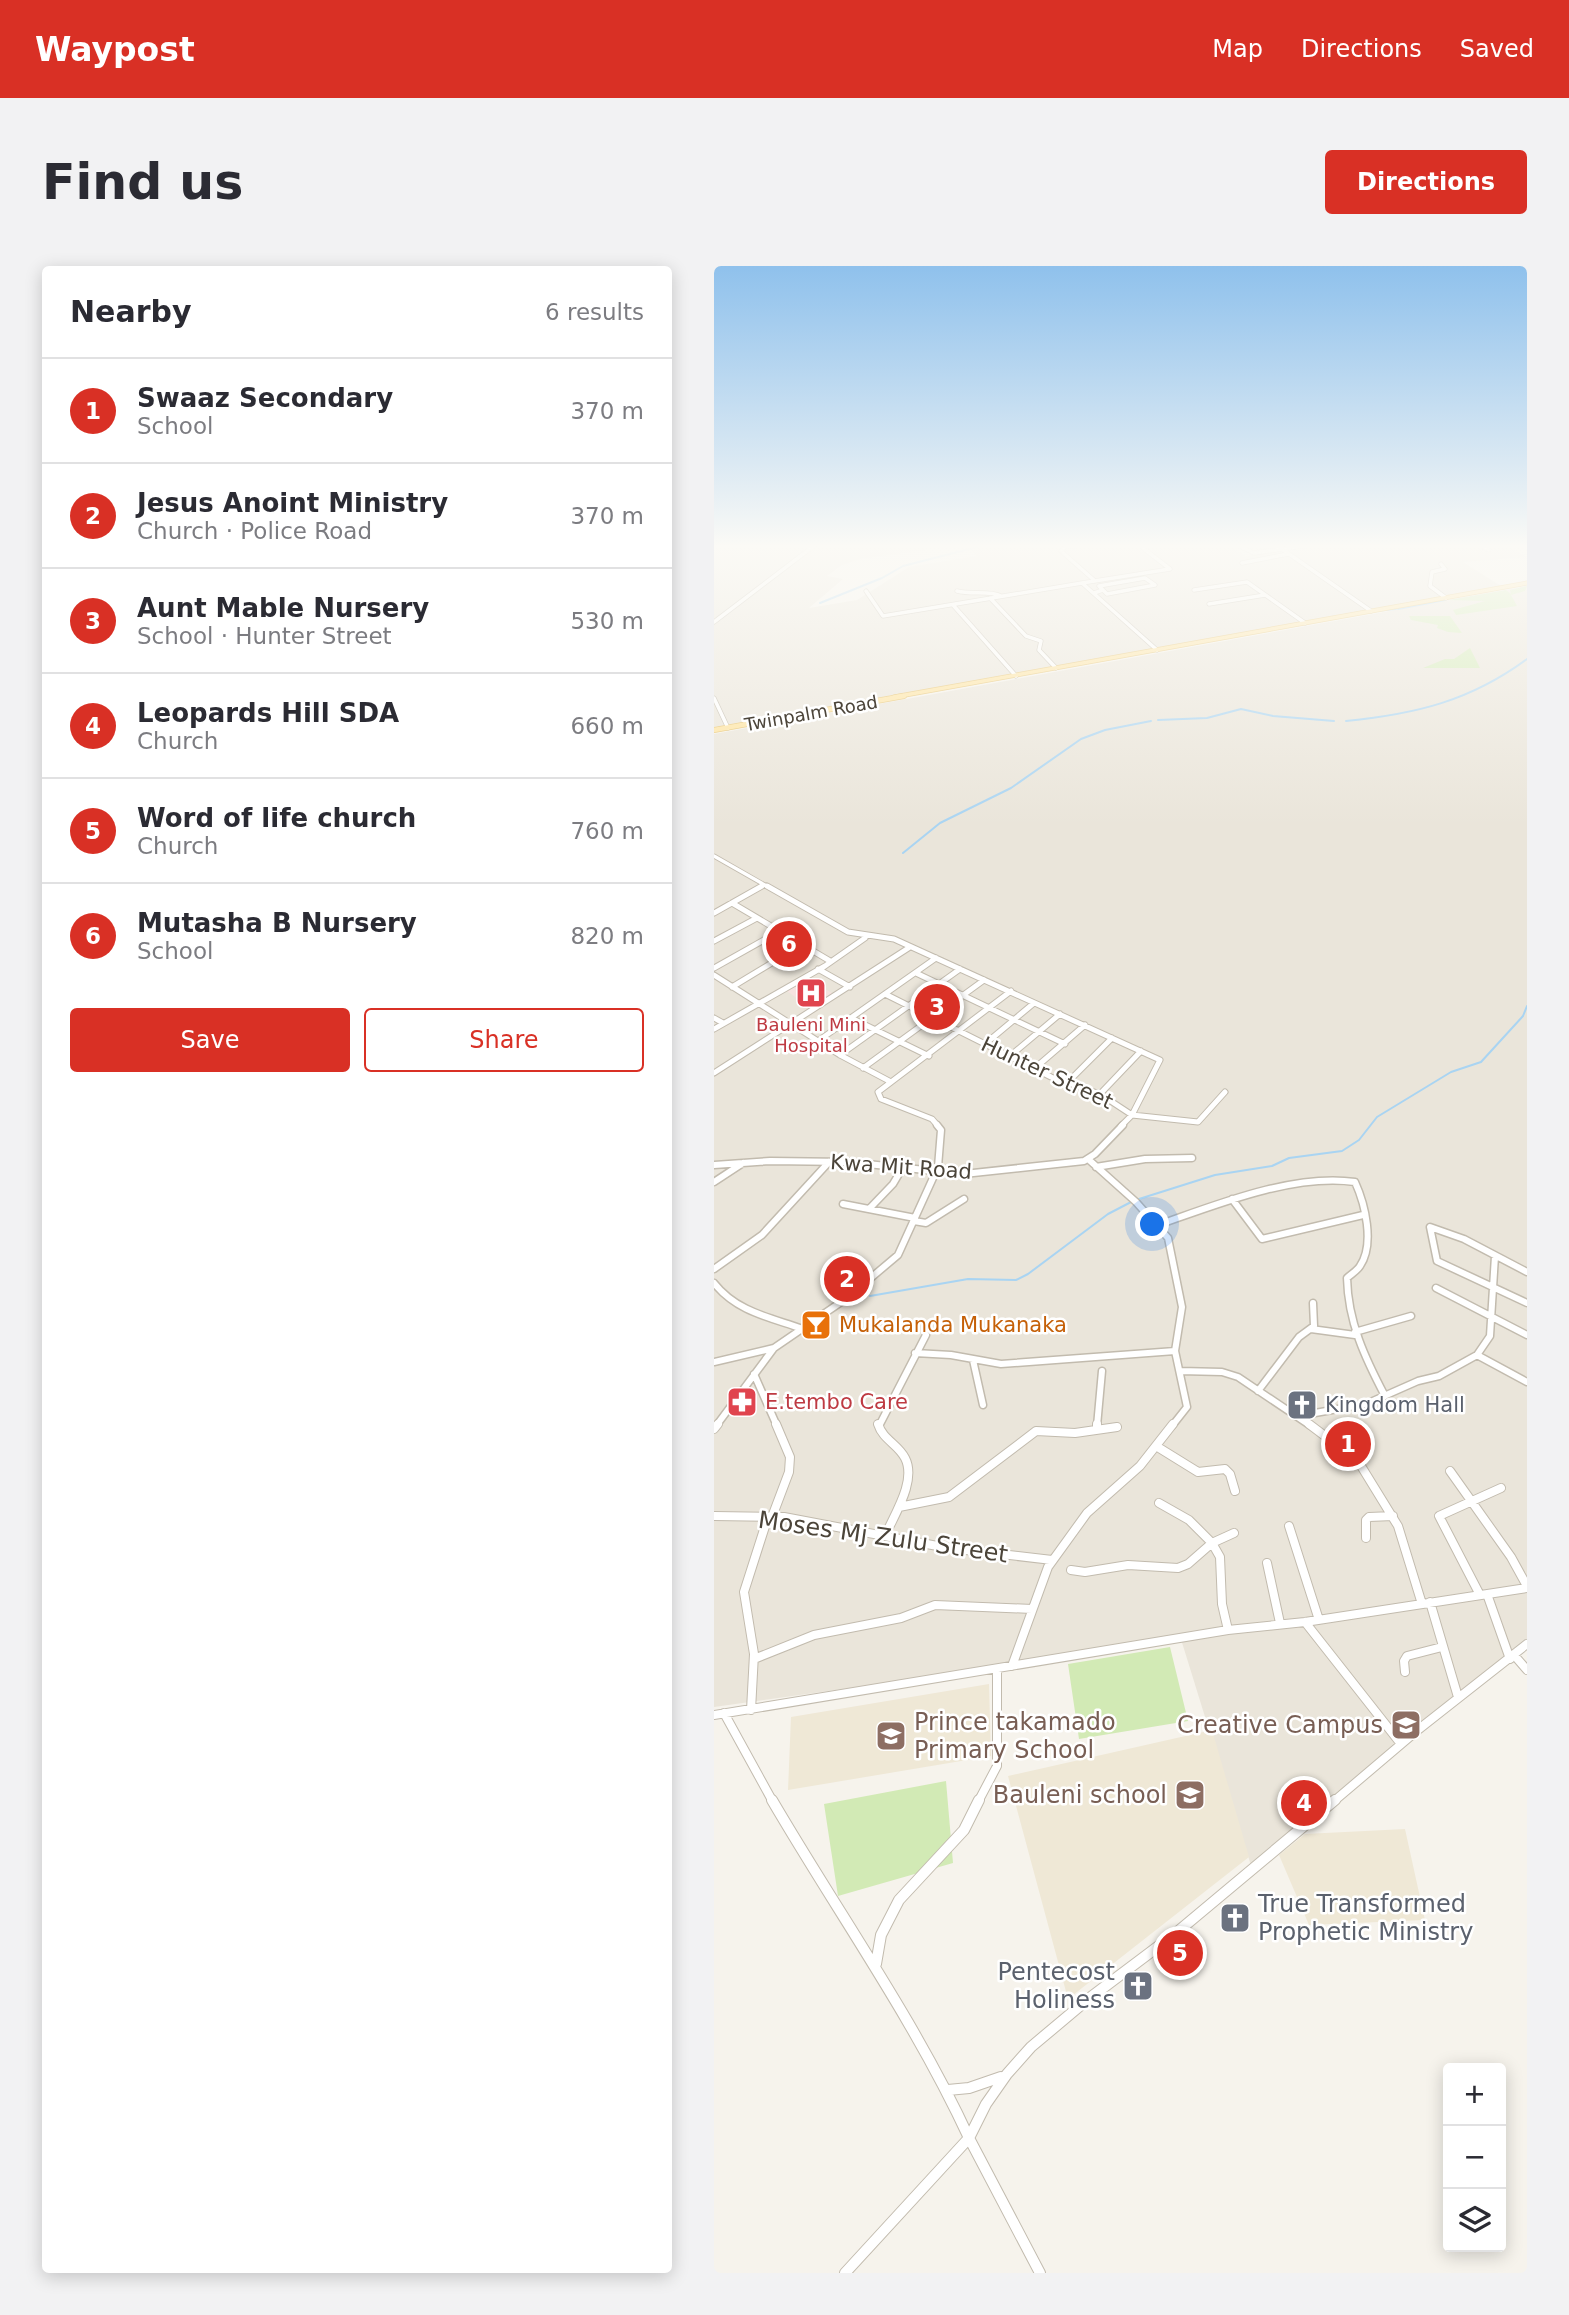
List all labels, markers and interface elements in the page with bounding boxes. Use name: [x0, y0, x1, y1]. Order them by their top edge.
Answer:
text: Waypost: [35, 30, 195, 69]
text: Map: [1212, 35, 1263, 63]
text: Directions: [1301, 35, 1422, 63]
text: Saved: [1460, 35, 1534, 63]
button: Directions: [1325, 150, 1527, 214]
text: Find us: [42, 154, 243, 211]
text: Nearby: [70, 294, 192, 329]
text: 6 results: [545, 299, 644, 325]
text: Swaaz Secondary: [137, 383, 393, 413]
text: 1: [85, 398, 101, 424]
text: 370 m: [570, 398, 644, 424]
text: School: [137, 413, 213, 439]
text: Jesus Anoint Ministry: [137, 488, 448, 518]
text: 2: [85, 503, 101, 529]
text: 370 m: [570, 503, 644, 529]
text: Church · Police Road: [137, 518, 372, 544]
text: Aunt Mable Nursery: [137, 593, 429, 623]
text: 3: [85, 608, 101, 634]
text: 530 m: [570, 608, 644, 634]
text: School · Hunter Street: [137, 623, 392, 649]
street label: Twinpalm Road: [742, 691, 879, 735]
text: Leopards Hill SDA: [137, 698, 399, 728]
text: 4: [85, 713, 101, 739]
text: 660 m: [570, 713, 644, 739]
text: Church: [137, 728, 218, 754]
text: Word of life church: [137, 803, 416, 833]
text: 5: [85, 818, 101, 844]
text: 760 m: [570, 818, 644, 844]
text: Church: [137, 833, 218, 859]
text: Mutasha B Nursery: [137, 908, 417, 938]
pin: 6: [766, 918, 812, 970]
text: 6: [85, 923, 101, 949]
text: 820 m: [570, 923, 644, 949]
text: School: [137, 938, 213, 964]
hospital icon: Bauleni Mini Hospital: [794, 976, 828, 1010]
pin: 3: [914, 981, 960, 1033]
button: Save: [70, 1008, 350, 1072]
button: Share: [364, 1008, 644, 1072]
place label: Bauleni Mini Hospital: [756, 1014, 866, 1056]
street label: Hunter Street: [977, 1032, 1117, 1114]
street label: Kwa Mit Road: [829, 1150, 973, 1184]
your location: [1135, 1207, 1169, 1241]
pin: 2: [824, 1253, 870, 1305]
bar icon: Mukalanda Mukanaka: [799, 1308, 833, 1342]
place label: Mukalanda Mukanaka: [839, 1313, 1067, 1337]
pharmacy icon: E.tembo Care: [725, 1385, 759, 1419]
church icon: Kingdom Hall: [1285, 1388, 1319, 1422]
place label: E.tembo Care: [765, 1390, 908, 1414]
place label: Kingdom Hall: [1325, 1393, 1465, 1417]
pin: 1: [1325, 1418, 1371, 1470]
street label: Moses Mj Zulu Street: [756, 1506, 1010, 1568]
place label: Prince takamado Primary School: [914, 1708, 1116, 1764]
school or university icon: Creative Campus: [1389, 1708, 1423, 1742]
place label: Creative Campus: [1177, 1711, 1383, 1739]
school or university icon: Prince takamado Primary School: [874, 1719, 908, 1753]
pin: 4: [1281, 1777, 1327, 1829]
school or university icon: Bauleni school: [1173, 1778, 1207, 1812]
place label: Bauleni school: [993, 1781, 1167, 1809]
place label: True Transformed Prophetic Ministry: [1257, 1890, 1473, 1946]
church icon: True Transformed Prophetic Ministry: [1218, 1901, 1252, 1935]
pin: 5: [1157, 1927, 1203, 1979]
place label: Pentecost Holiness: [997, 1958, 1115, 2014]
church icon: Pentecost Holiness: [1121, 1969, 1155, 2003]
map controls: [1443, 2063, 1506, 2252]
button: +: [1443, 2063, 1506, 2126]
button: −: [1443, 2126, 1506, 2189]
button: layers: [1443, 2189, 1506, 2252]

